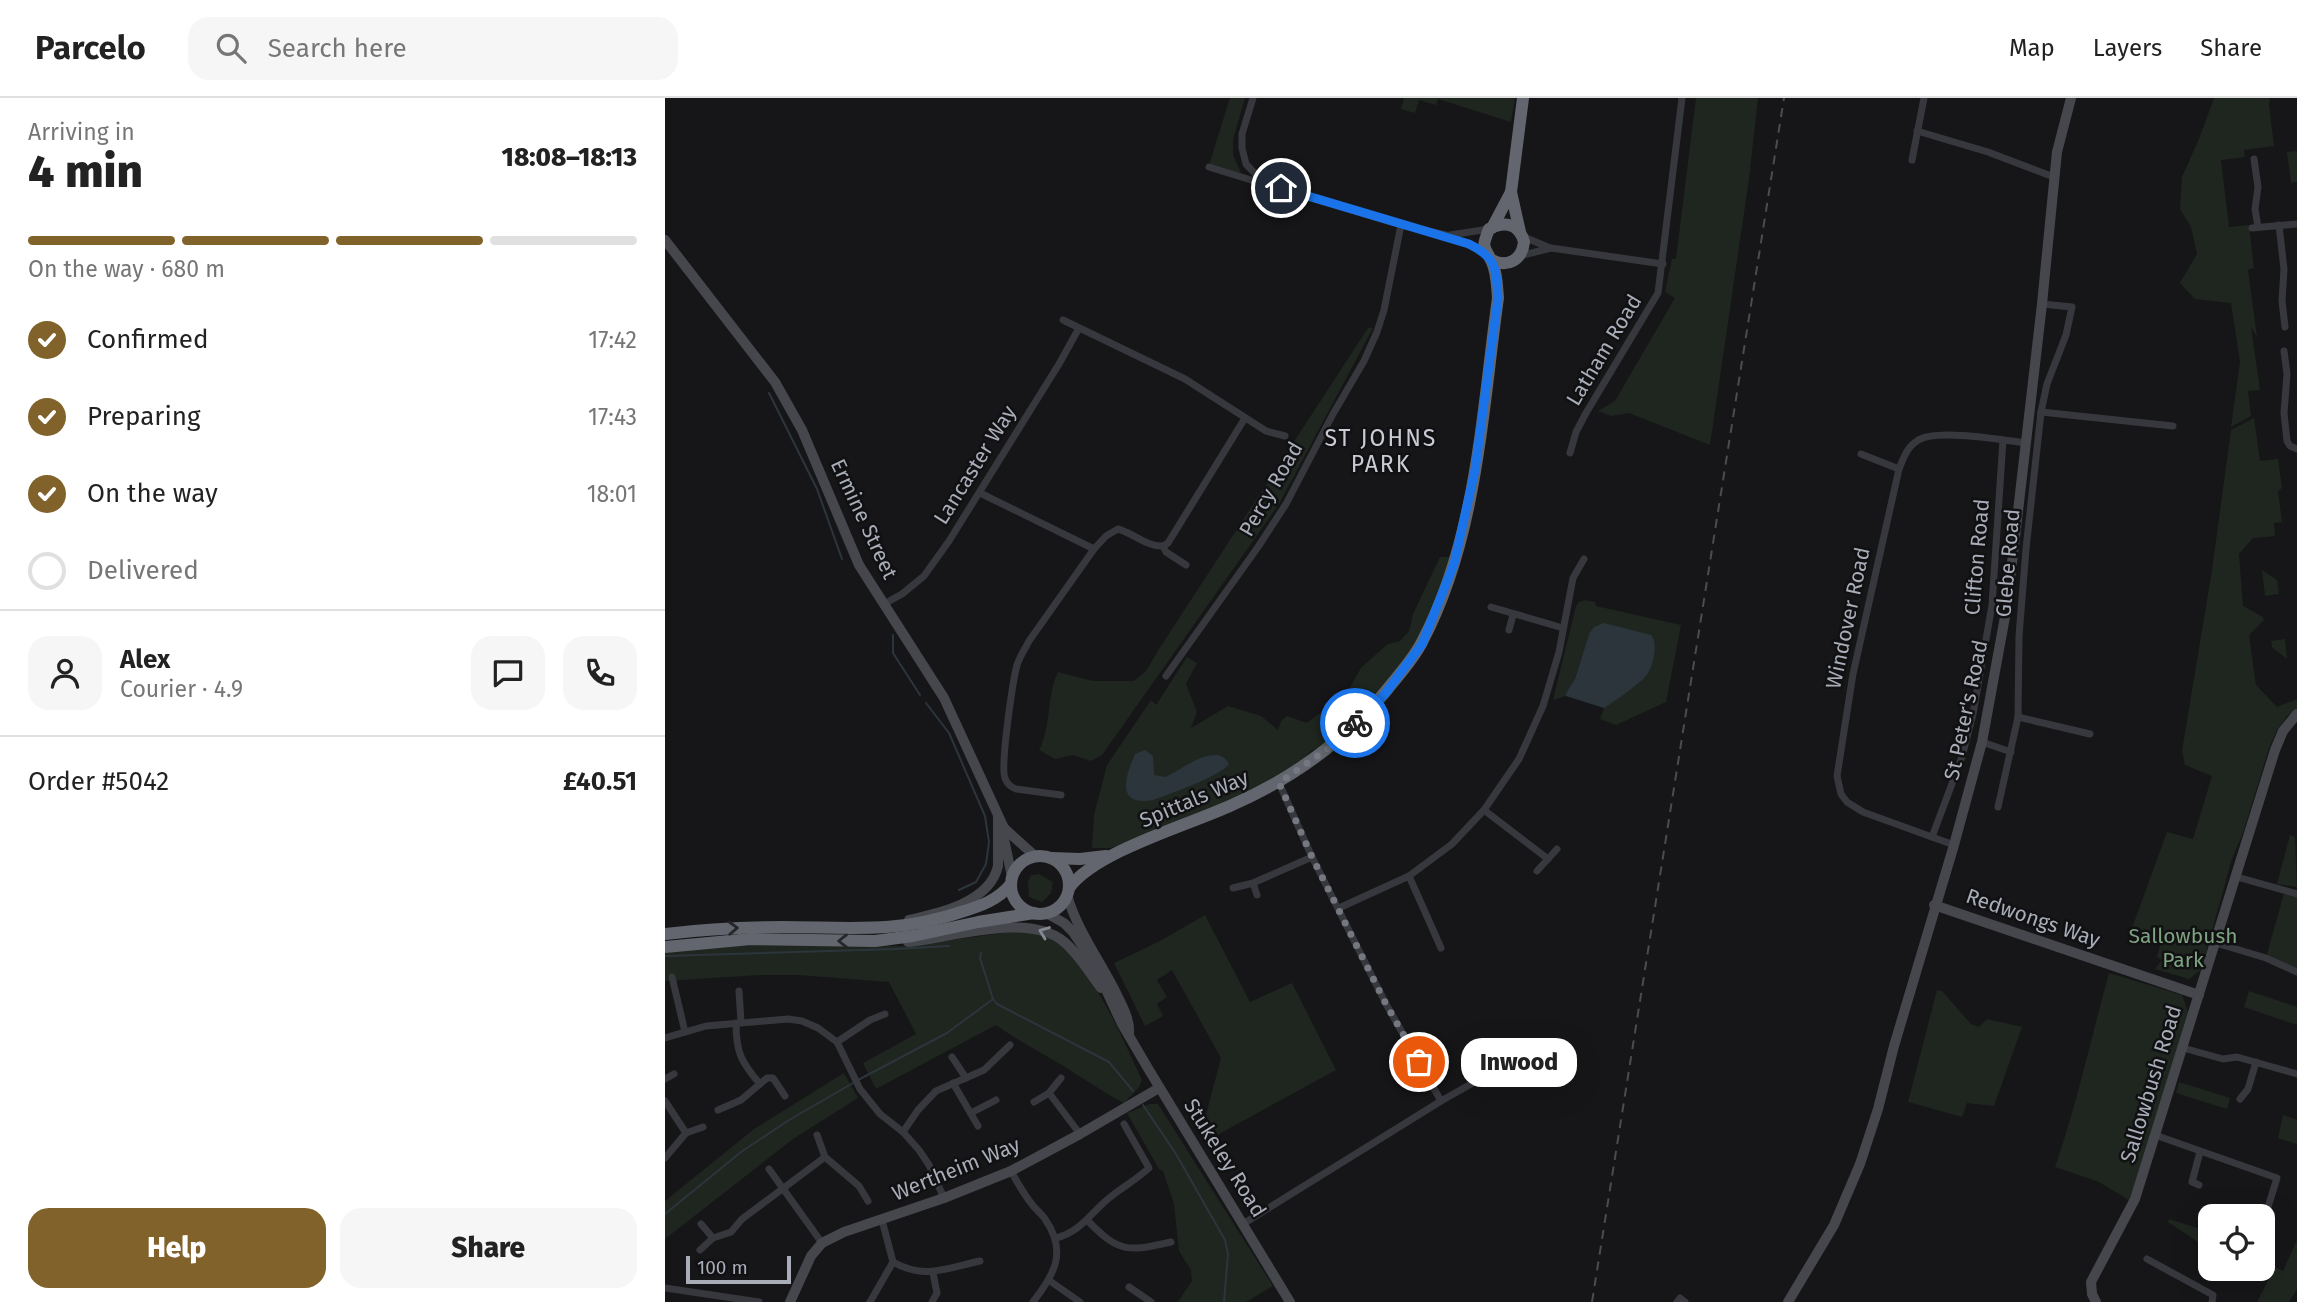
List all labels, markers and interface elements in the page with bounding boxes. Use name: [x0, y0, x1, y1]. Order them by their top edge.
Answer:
search box: [188, 17, 678, 80]
text: Parcelo: [35, 28, 146, 68]
icon: search: [212, 29, 250, 67]
text: Search here: [268, 33, 407, 64]
text: Map: [2009, 34, 2055, 62]
text: Layers: [2093, 34, 2162, 62]
text: Share: [2200, 34, 2262, 62]
text: Arriving in: [28, 118, 135, 146]
text: 18:08–18:13: [502, 142, 637, 173]
text: 4 min: [28, 144, 143, 199]
pin: [1251, 158, 1311, 218]
icon: home: [1262, 169, 1300, 207]
text: On the way · 680 m: [28, 255, 225, 283]
street label: Latham Road: [1561, 290, 1647, 410]
icon: check: [28, 321, 66, 359]
text: Confirmed: [87, 324, 208, 355]
text: 17:42: [588, 326, 637, 354]
icon: check: [28, 398, 66, 436]
street label: Lancaster Way: [928, 400, 1022, 529]
text: Preparing: [87, 401, 200, 432]
text: 17:43: [588, 403, 637, 431]
district label: ST JOHNS PARK: [1325, 424, 1437, 478]
street label: Percy Road: [1234, 437, 1308, 541]
street label: Ermine Street: [825, 455, 903, 583]
icon: check: [28, 475, 66, 513]
text: On the way: [87, 478, 218, 509]
text: 18:01: [587, 480, 637, 508]
street label: Clifton Road: [1959, 498, 1995, 616]
street label: Glebe Road: [1990, 508, 2026, 618]
street label: Windover Road: [1820, 545, 1876, 691]
text: Delivered: [87, 555, 199, 586]
button: person: [28, 636, 102, 710]
button: chat: [471, 636, 545, 710]
button: phone: [563, 636, 637, 710]
street label: St Peter's Road: [1938, 638, 1994, 782]
text: Alex: [120, 644, 170, 675]
text: Courier · 4.9: [120, 675, 243, 703]
courier: [1320, 688, 1390, 758]
icon: bike: [1336, 704, 1374, 742]
street label: Spittals Way: [1136, 764, 1253, 834]
text: Order #5042: [28, 766, 169, 797]
text: £40.51: [563, 766, 637, 797]
street label: Redwongs Way: [1962, 883, 2104, 953]
one-way arrow: [728, 920, 739, 935]
park label: Sallowbush Park: [2129, 923, 2238, 973]
one-way arrow: [1038, 927, 1050, 941]
one-way arrow: [837, 933, 847, 949]
street label: Sallowbush Road: [2115, 1002, 2187, 1166]
pin: [1389, 1032, 1449, 1092]
callout: Inwood: [1461, 1038, 1577, 1086]
icon: bag: [1400, 1043, 1438, 1081]
text: Inwood: [1480, 1048, 1558, 1076]
street label: Stukeley Road: [1178, 1094, 1272, 1222]
street label: Wertheim Way: [888, 1131, 1024, 1206]
map controls: [2198, 1204, 2275, 1281]
button: locate: [2198, 1204, 2275, 1281]
button: Help: [28, 1208, 326, 1288]
button: Share: [340, 1208, 637, 1288]
scale bar: [686, 1253, 791, 1285]
text: 100 m: [697, 1256, 748, 1279]

